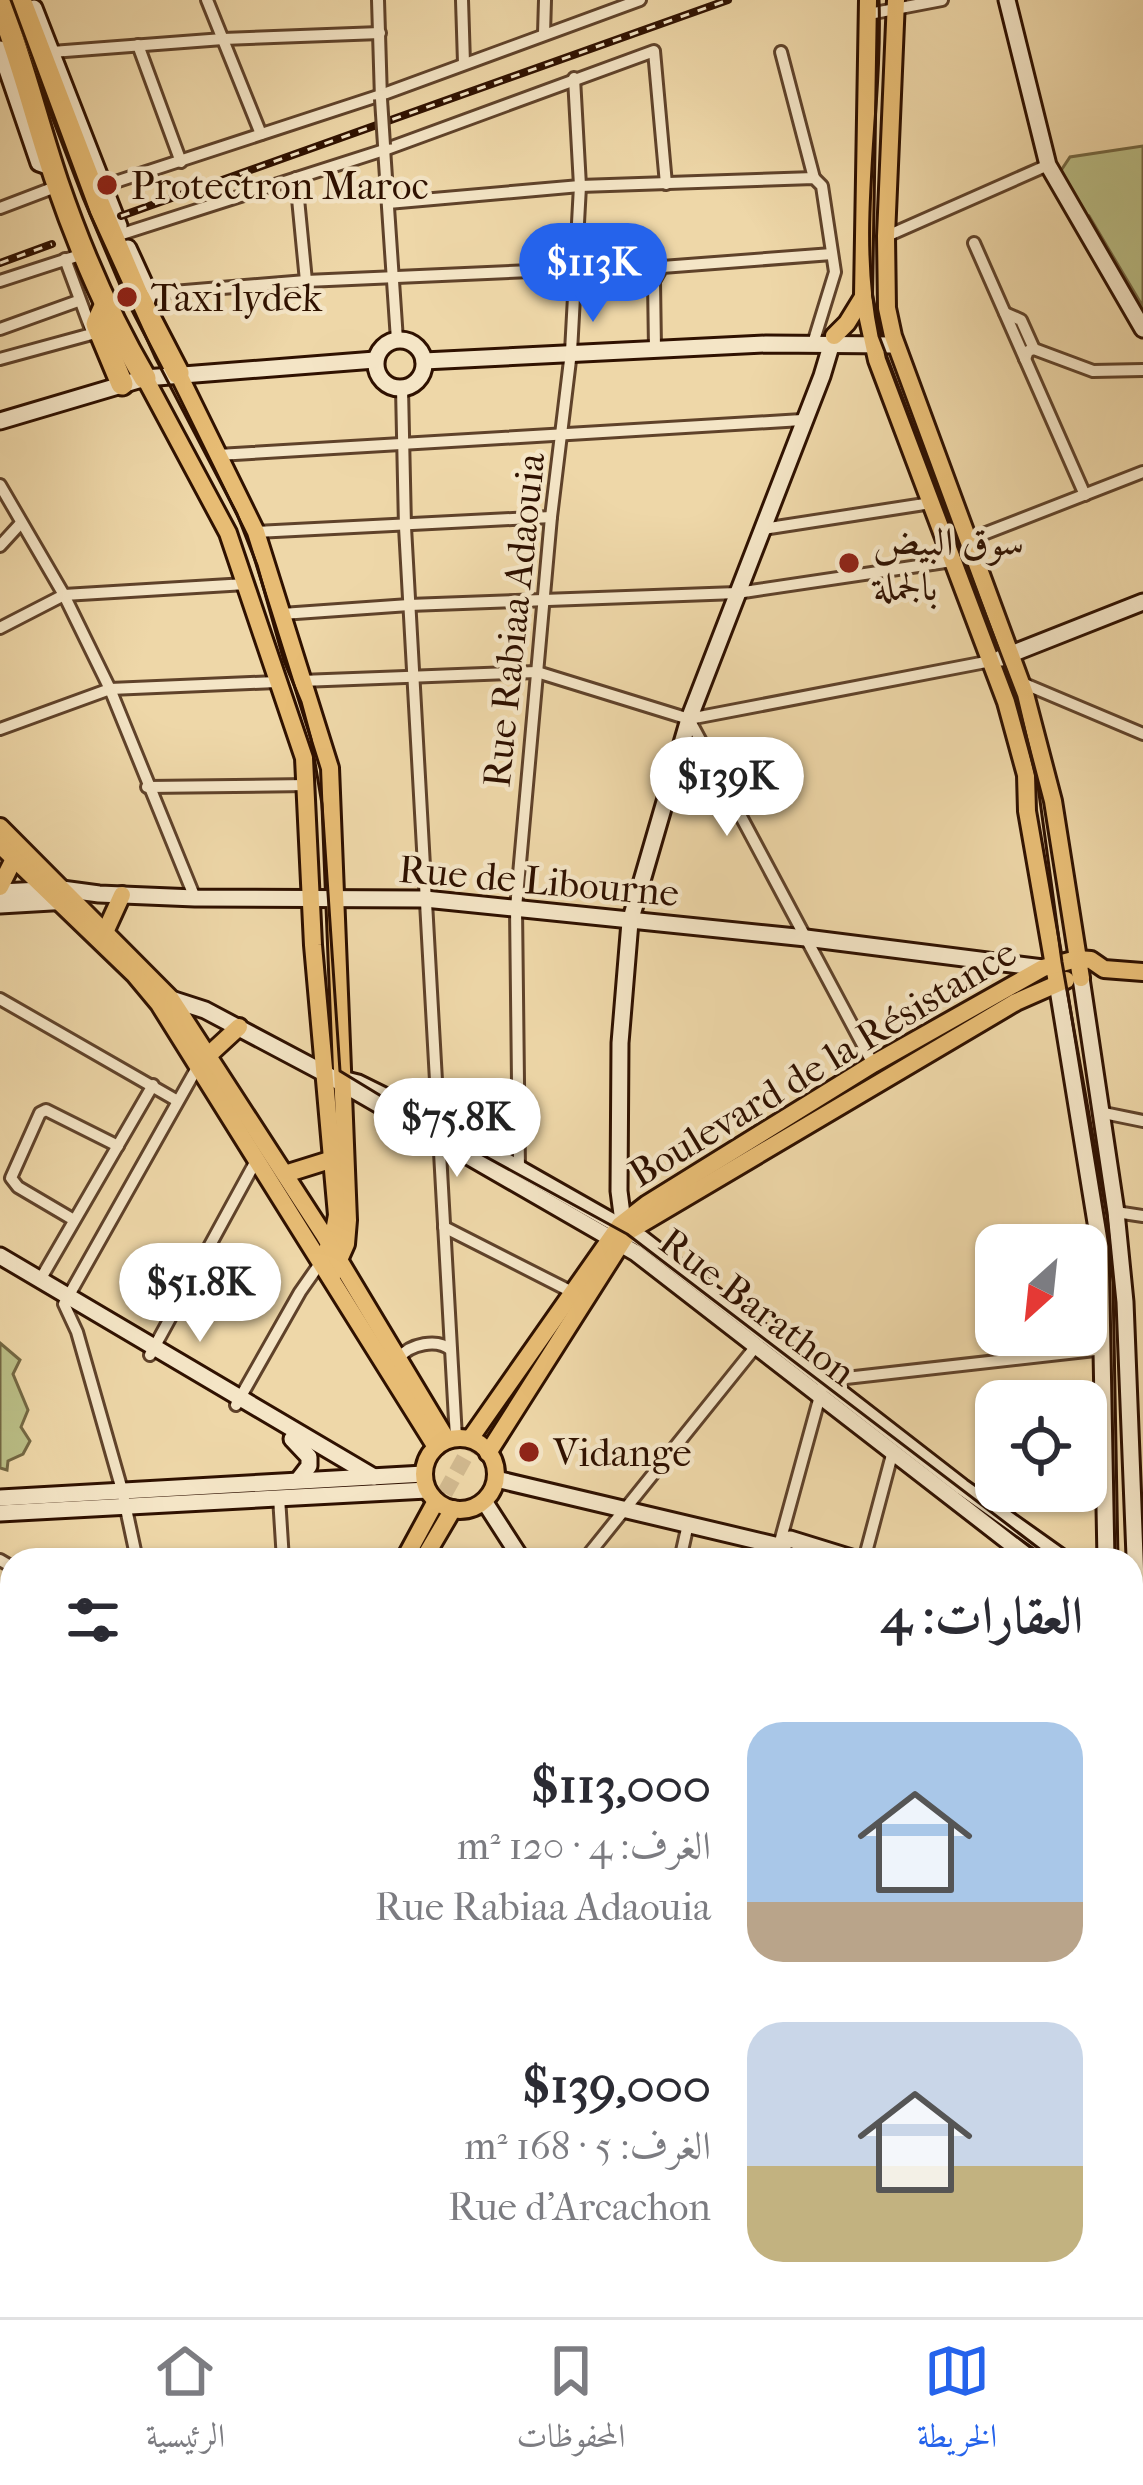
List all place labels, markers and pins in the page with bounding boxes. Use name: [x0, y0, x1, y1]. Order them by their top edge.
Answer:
place label: Protectron Maroc: [131, 163, 429, 209]
marker: Protectron Maroc: [94, 172, 120, 198]
pin: $113K: [509, 223, 677, 325]
place label: Taxi lydek: [151, 275, 323, 321]
marker: Taxi lydek: [114, 284, 140, 310]
place label: سوق البيض بالجملة: [871, 519, 1024, 610]
marker: سوق البيض بالجملة: [836, 550, 862, 576]
pin: $139K: [643, 737, 811, 839]
pin: $75.8K: [359, 1078, 555, 1180]
pin: $51.8K: [102, 1243, 298, 1345]
place label: Vidange: [552, 1430, 692, 1476]
marker: Vidange: [516, 1439, 542, 1465]

